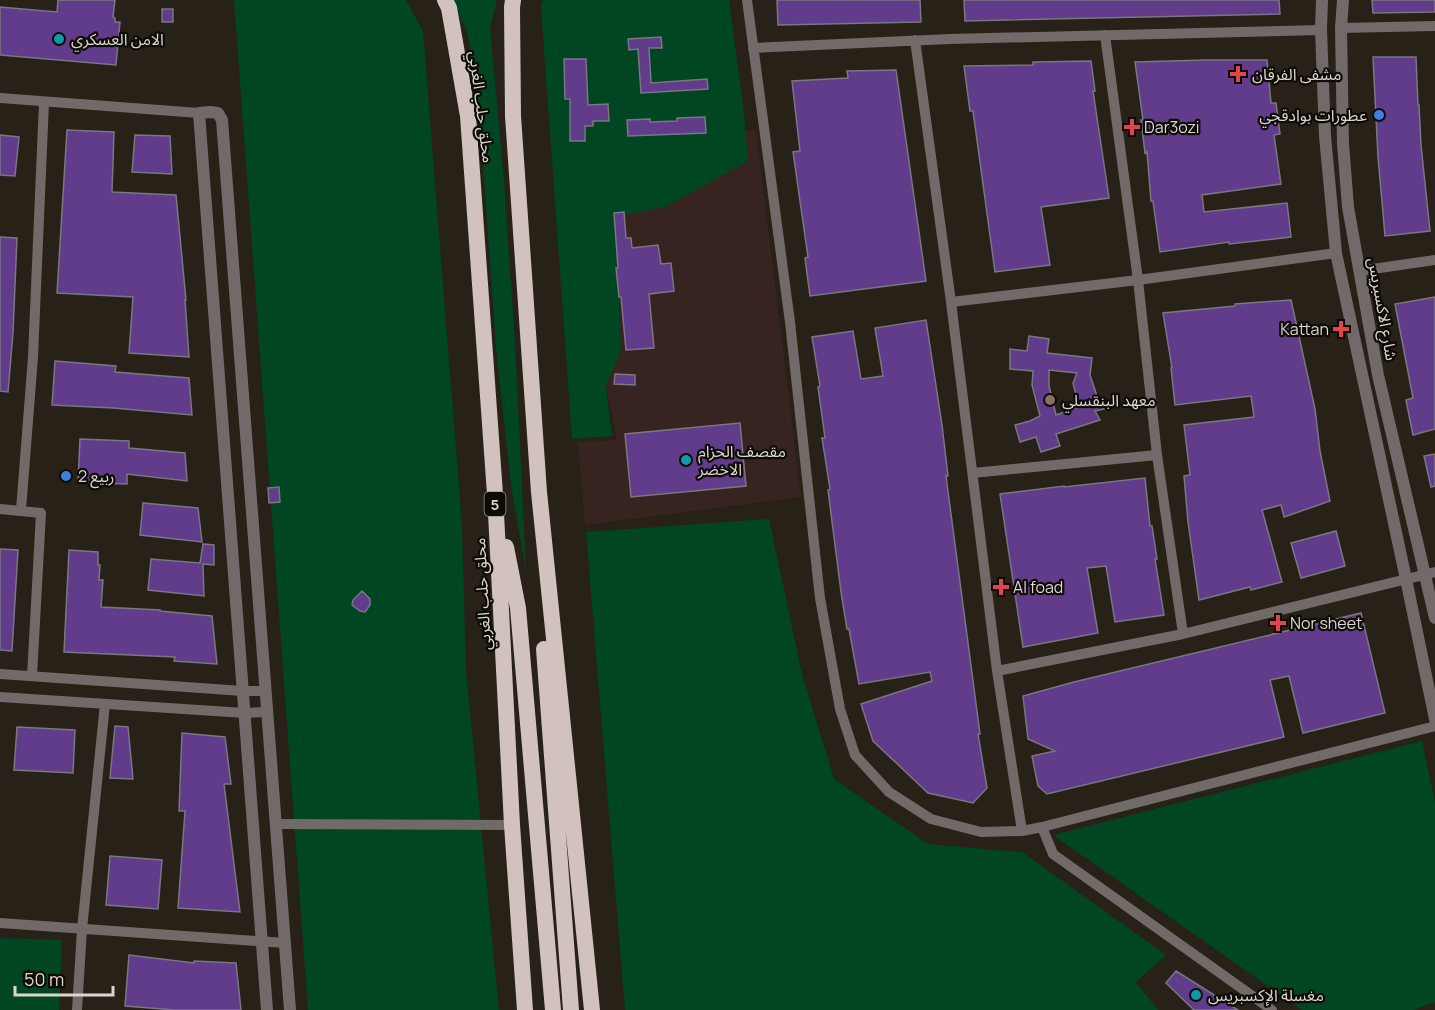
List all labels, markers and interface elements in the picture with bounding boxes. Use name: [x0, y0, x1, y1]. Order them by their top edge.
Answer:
place label: الامن العسكري: [71, 28, 164, 52]
marker: الامن العسكري: [52, 32, 66, 46]
street label: محلق حلب الغربي: [463, 50, 500, 164]
place label: مشفى الفرقان: [1252, 63, 1341, 85]
marker: مشفى الفرقان: [1229, 65, 1247, 83]
place label: عطورات بوادقجي: [1259, 104, 1367, 128]
marker: عطورات بوادقجي: [1372, 108, 1386, 122]
place label: Dar3ozi: [1144, 116, 1200, 138]
marker: Dar3ozi: [1125, 120, 1139, 134]
street label: شارع الاكسبريس: [1361, 256, 1403, 363]
place label: Kattan: [1280, 318, 1329, 340]
marker: Kattan: [1334, 322, 1348, 336]
place label: معهد البنقسلي: [1062, 389, 1156, 413]
marker: معهد البنقسلي: [1043, 393, 1057, 407]
place label: مقصف الحزام الاخضر: [697, 440, 786, 480]
marker: مقصف الحزام الاخضر: [679, 453, 693, 467]
place label: ربيع 2: [78, 465, 115, 489]
marker: ربيع 2: [59, 469, 73, 483]
road number: 5: [484, 492, 506, 516]
street label: محلق حلب الغربي: [468, 537, 498, 651]
place label: Al foad: [1013, 576, 1063, 598]
marker: Al foad: [994, 580, 1008, 594]
place label: Nor sheet: [1290, 612, 1362, 634]
marker: Nor sheet: [1271, 616, 1285, 630]
scale bar: [15, 959, 112, 997]
text: 50 m: [24, 967, 64, 991]
place label: مغسلة الإكسبريس: [1208, 984, 1324, 1006]
marker: مغسلة الإكسبريس: [1189, 988, 1203, 1002]

